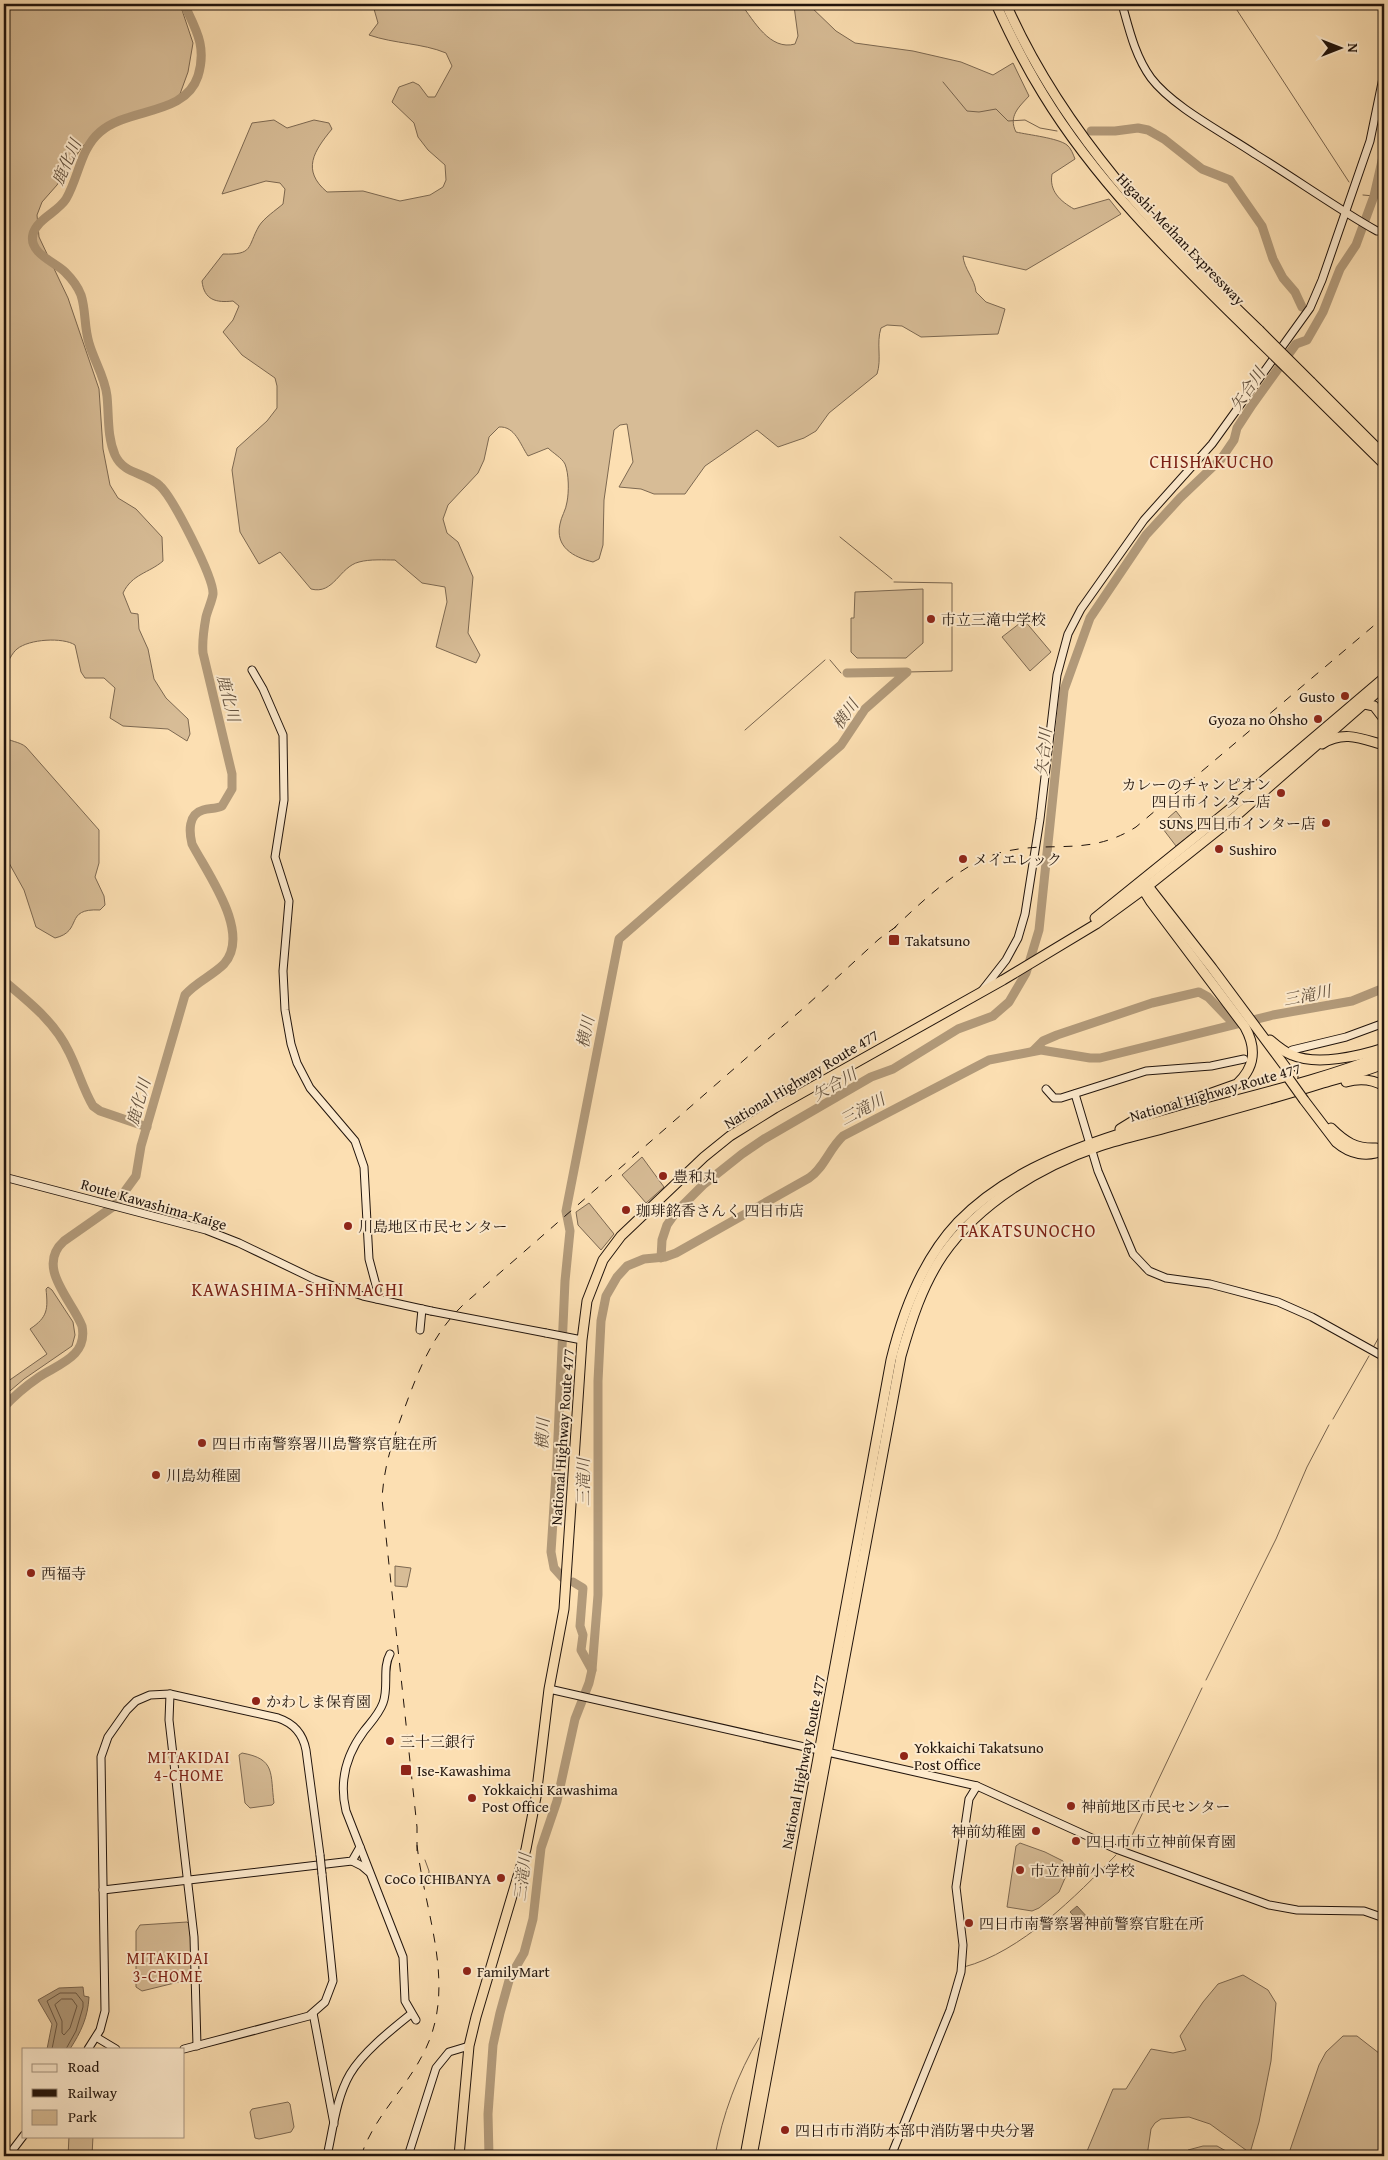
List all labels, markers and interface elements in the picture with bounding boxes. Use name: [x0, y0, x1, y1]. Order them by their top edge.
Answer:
north arrow: [1316, 22, 1366, 72]
text: N: [1343, 43, 1363, 53]
water label: 鹿化川: [45, 133, 88, 189]
street label: Higashi-Meihan Expressway: [1112, 168, 1250, 310]
water label: 矢合川: [1224, 361, 1271, 416]
district label: CHISHAKUCHO: [1149, 448, 1275, 475]
place label: 市立三滝中学校: [941, 609, 1046, 630]
marker: 市立三滝中学校: [925, 613, 937, 625]
water label: 鹿化川: [212, 672, 247, 726]
place label: Gusto: [1299, 686, 1335, 707]
marker: Gusto: [1339, 690, 1351, 702]
water label: 横川: [826, 692, 865, 734]
place label: Gyoza no Ohsho: [1208, 709, 1308, 730]
marker: Gyoza no Ohsho: [1312, 713, 1324, 725]
water label: 矢合川: [1029, 725, 1058, 777]
place label: カレーのチャンピオン 四日市インター店: [1121, 774, 1271, 812]
marker: カレーのチャンピオン 四日市インター店: [1275, 787, 1287, 799]
place label: SUNS 四日市インター店: [1159, 813, 1316, 834]
marker: SUNS 四日市インター店: [1320, 817, 1332, 829]
place label: Sushiro: [1229, 839, 1277, 860]
marker: Sushiro: [1213, 843, 1225, 855]
place label: メイエレック: [973, 849, 1062, 870]
marker: メイエレック: [957, 853, 969, 865]
place label: Takatsuno: [905, 930, 970, 951]
marker: Takatsuno: [887, 933, 901, 947]
water label: 三滝川: [1281, 978, 1335, 1011]
water label: 横川: [570, 1012, 600, 1050]
street label: National Highway Route 477: [720, 1024, 882, 1134]
street label: National Highway Route 477: [1127, 1057, 1303, 1127]
water label: 矢合川: [807, 1061, 863, 1106]
water label: 鹿化川: [120, 1074, 157, 1128]
water label: 三滝川: [835, 1086, 891, 1131]
place label: 豊和丸: [673, 1166, 718, 1187]
marker: 豊和丸: [657, 1170, 669, 1182]
street label: Route Kawashima-Kaige: [79, 1173, 229, 1235]
place label: 珈琲銘香さんく 四日市店: [636, 1200, 804, 1221]
marker: 珈琲銘香さんく 四日市店: [620, 1204, 632, 1216]
place label: 川島地区市民センター: [358, 1216, 507, 1237]
district label: TAKATSUNOCHO: [958, 1217, 1096, 1244]
marker: 川島地区市民センター: [342, 1220, 354, 1232]
district label: KAWASHIMA-SHINMACHI: [191, 1276, 405, 1303]
street label: National Highway Route 477: [545, 1348, 579, 1526]
water label: 横川: [529, 1415, 555, 1451]
place label: 四日市南警察署川島警察官駐在所: [212, 1433, 437, 1454]
marker: 四日市南警察署川島警察官駐在所: [196, 1437, 208, 1449]
water label: 三滝川: [571, 1456, 595, 1506]
place label: 川島幼稚園: [166, 1465, 241, 1486]
marker: 川島幼稚園: [150, 1469, 162, 1481]
place label: 西福寺: [41, 1563, 86, 1584]
marker: 西福寺: [25, 1567, 37, 1579]
street label: National Highway Route 477: [776, 1673, 830, 1851]
place label: かわしま保育園: [266, 1691, 371, 1712]
marker: かわしま保育園: [250, 1695, 262, 1707]
place label: 三十三銀行: [400, 1731, 475, 1752]
marker: 三十三銀行: [384, 1735, 396, 1747]
place label: Yokkaichi Takatsuno Post Office: [914, 1737, 1044, 1775]
district label: MITAKIDAI 4-CHOME: [147, 1745, 231, 1787]
marker: Yokkaichi Takatsuno Post Office: [898, 1750, 910, 1762]
place label: Ise-Kawashima: [417, 1760, 511, 1781]
marker: Ise-Kawashima: [399, 1763, 413, 1777]
place label: Yokkaichi Kawashima Post Office: [482, 1779, 618, 1817]
marker: Yokkaichi Kawashima Post Office: [466, 1792, 478, 1804]
place label: 神前地区市民センター: [1081, 1796, 1230, 1817]
marker: 神前地区市民センター: [1065, 1800, 1077, 1812]
place label: 神前幼稚園: [951, 1821, 1026, 1842]
marker: 神前幼稚園: [1030, 1825, 1042, 1837]
place label: 四日市市立神前保育園: [1086, 1831, 1236, 1852]
marker: 四日市市立神前保育園: [1070, 1835, 1082, 1847]
water label: 三滝川: [507, 1850, 537, 1902]
place label: 市立神前小学校: [1030, 1860, 1135, 1881]
marker: 市立神前小学校: [1014, 1864, 1026, 1876]
place label: CoCo ICHIBANYA: [384, 1868, 491, 1889]
marker: CoCo ICHIBANYA: [495, 1872, 507, 1884]
place label: 四日市南警察署神前警察官駐在所: [979, 1913, 1204, 1934]
marker: 四日市南警察署神前警察官駐在所: [963, 1917, 975, 1929]
district label: MITAKIDAI 3-CHOME: [126, 1946, 210, 1988]
place label: FamilyMart: [477, 1961, 551, 1982]
marker: FamilyMart: [461, 1965, 473, 1977]
legend: [22, 2048, 185, 2138]
text: Road: [68, 2056, 99, 2077]
text: Railway: [68, 2082, 118, 2103]
text: Park: [68, 2106, 97, 2127]
place label: 四日市市消防本部中消防署中央分署: [795, 2120, 1035, 2141]
marker: 四日市市消防本部中消防署中央分署: [779, 2124, 791, 2136]

